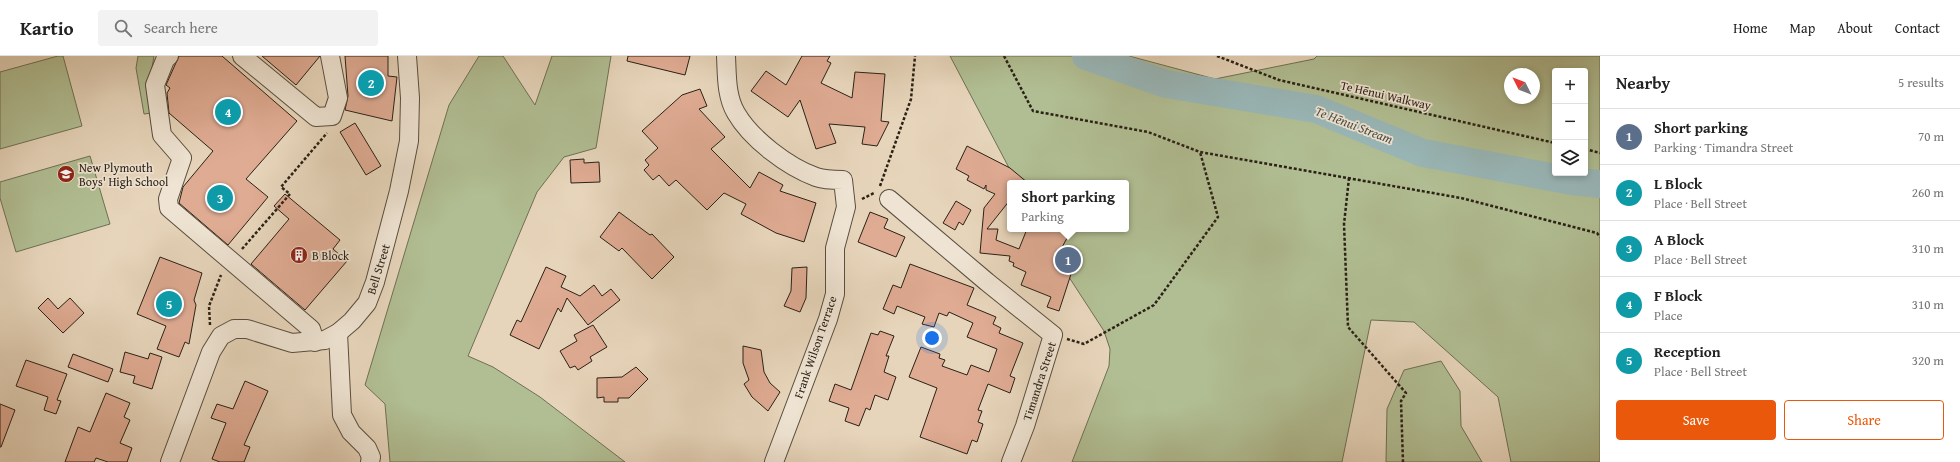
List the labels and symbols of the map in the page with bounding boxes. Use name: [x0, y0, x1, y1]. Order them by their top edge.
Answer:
pin: 2: [358, 68, 384, 98]
north arrow: [1504, 68, 1540, 104]
street label: Te Hēnui Walkway: [1339, 76, 1433, 114]
pin: 4: [215, 97, 241, 127]
water label: Te Hēnui Stream: [1312, 101, 1396, 149]
place label: New Plymouth Boys' High School: [79, 159, 169, 190]
school or university icon: New Plymouth Boys' High School: [56, 164, 76, 184]
pin: 3: [207, 183, 233, 213]
street label: Bell Street: [362, 241, 394, 296]
building icon: B Block: [289, 245, 309, 265]
pin: 1: [1055, 245, 1081, 275]
place label: B Block: [312, 247, 350, 264]
pin: 5: [156, 289, 182, 319]
street label: Frank Wilson Terrace: [789, 293, 841, 401]
your location: [922, 328, 942, 348]
street label: Timandra Street: [1018, 339, 1060, 423]

